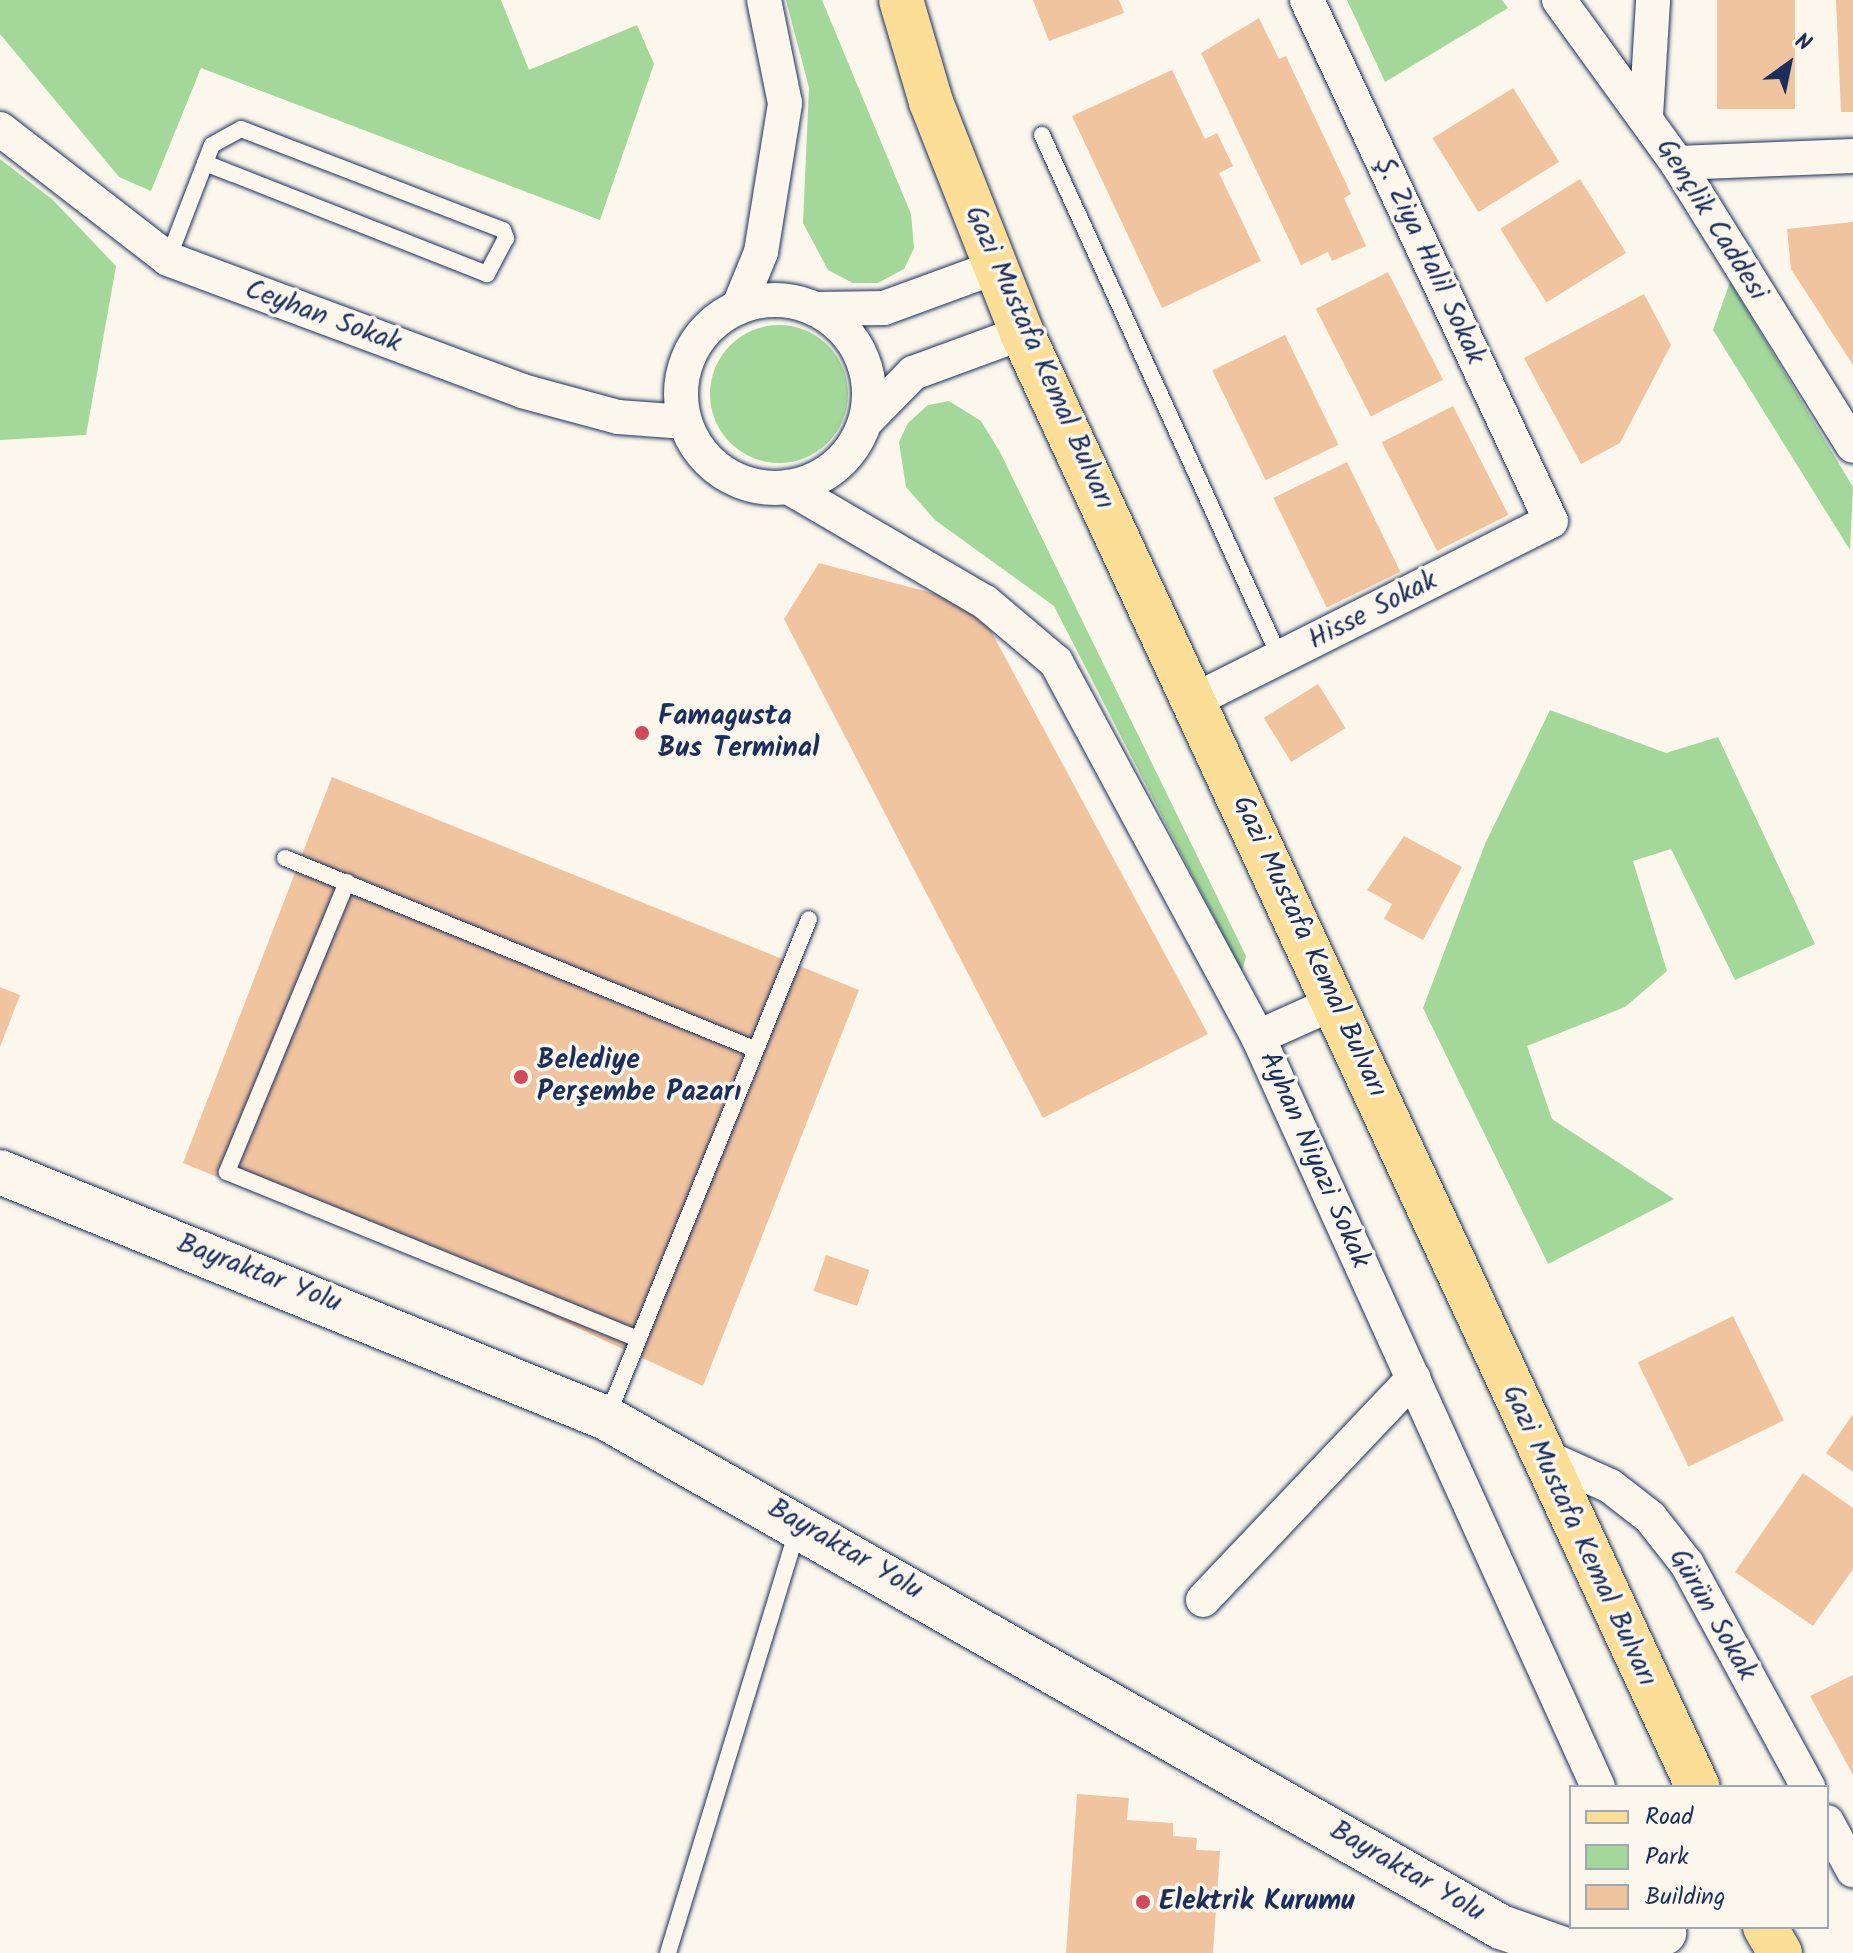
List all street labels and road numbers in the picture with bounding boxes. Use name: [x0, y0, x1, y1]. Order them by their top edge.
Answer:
street label: Gençlik Caddesi: [1648, 133, 1774, 307]
street label: Ş. Ziya Halil Sokak: [1366, 152, 1492, 370]
street label: Gazi Mustafa Kemal Bulvarı: [957, 201, 1121, 515]
street label: Ceyhan Sokak: [240, 273, 406, 361]
street label: Hisse Sokak: [1303, 564, 1443, 658]
street label: Gazi Mustafa Kemal Bulvarı: [1224, 791, 1394, 1103]
street label: Ayhan Niyazi Sokak: [1251, 1047, 1377, 1273]
street label: Bayraktar Yolu: [172, 1227, 346, 1321]
street label: Gazi Mustafa Kemal Bulvarı: [1494, 1380, 1664, 1692]
street label: Bayraktar Yolu: [762, 1492, 928, 1608]
street label: Gürün Sokak: [1661, 1543, 1763, 1687]
street label: Bayraktar Yolu: [1324, 1814, 1490, 1930]

